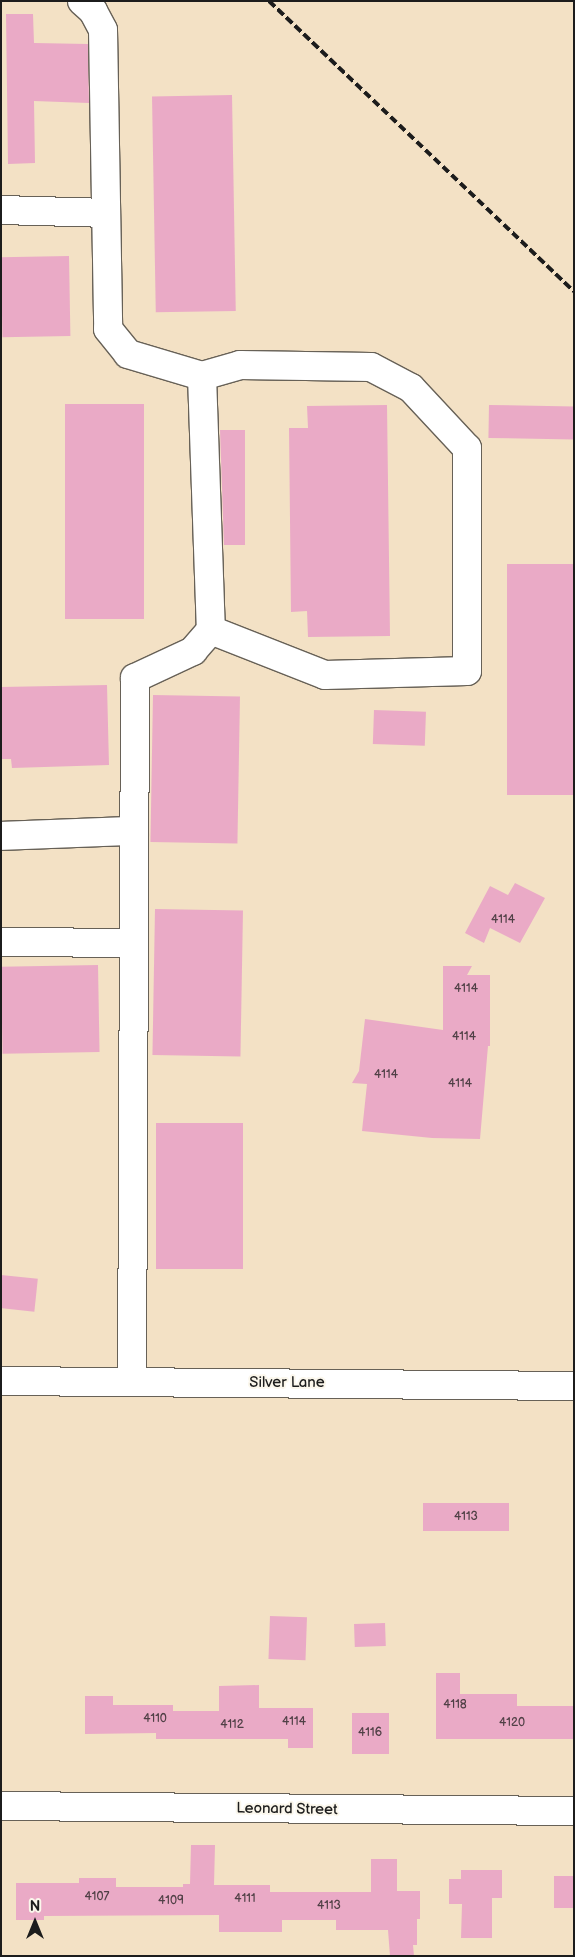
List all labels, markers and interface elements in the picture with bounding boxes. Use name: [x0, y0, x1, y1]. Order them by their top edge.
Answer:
house number: 4114: [491, 913, 515, 927]
house number: 4114: [454, 982, 478, 996]
house number: 4114: [452, 1030, 476, 1044]
house number: 4114: [374, 1068, 398, 1082]
house number: 4114: [448, 1077, 472, 1091]
street label: Silver Lane: [249, 1374, 325, 1392]
house number: 4113: [454, 1510, 478, 1524]
house number: 4118: [443, 1698, 467, 1712]
house number: 4110: [143, 1712, 167, 1726]
house number: 4114: [282, 1715, 306, 1729]
house number: 4120: [499, 1716, 525, 1730]
house number: 4112: [220, 1718, 244, 1732]
house number: 4116: [358, 1726, 382, 1740]
street label: Leonard Street: [236, 1799, 338, 1819]
house number: 4107: [85, 1890, 109, 1904]
house number: 4111: [234, 1892, 256, 1906]
house number: 4109: [158, 1894, 184, 1908]
north arrow: [10, 1897, 60, 1947]
text: N: [30, 1898, 40, 1915]
house number: 4113: [317, 1899, 341, 1913]

